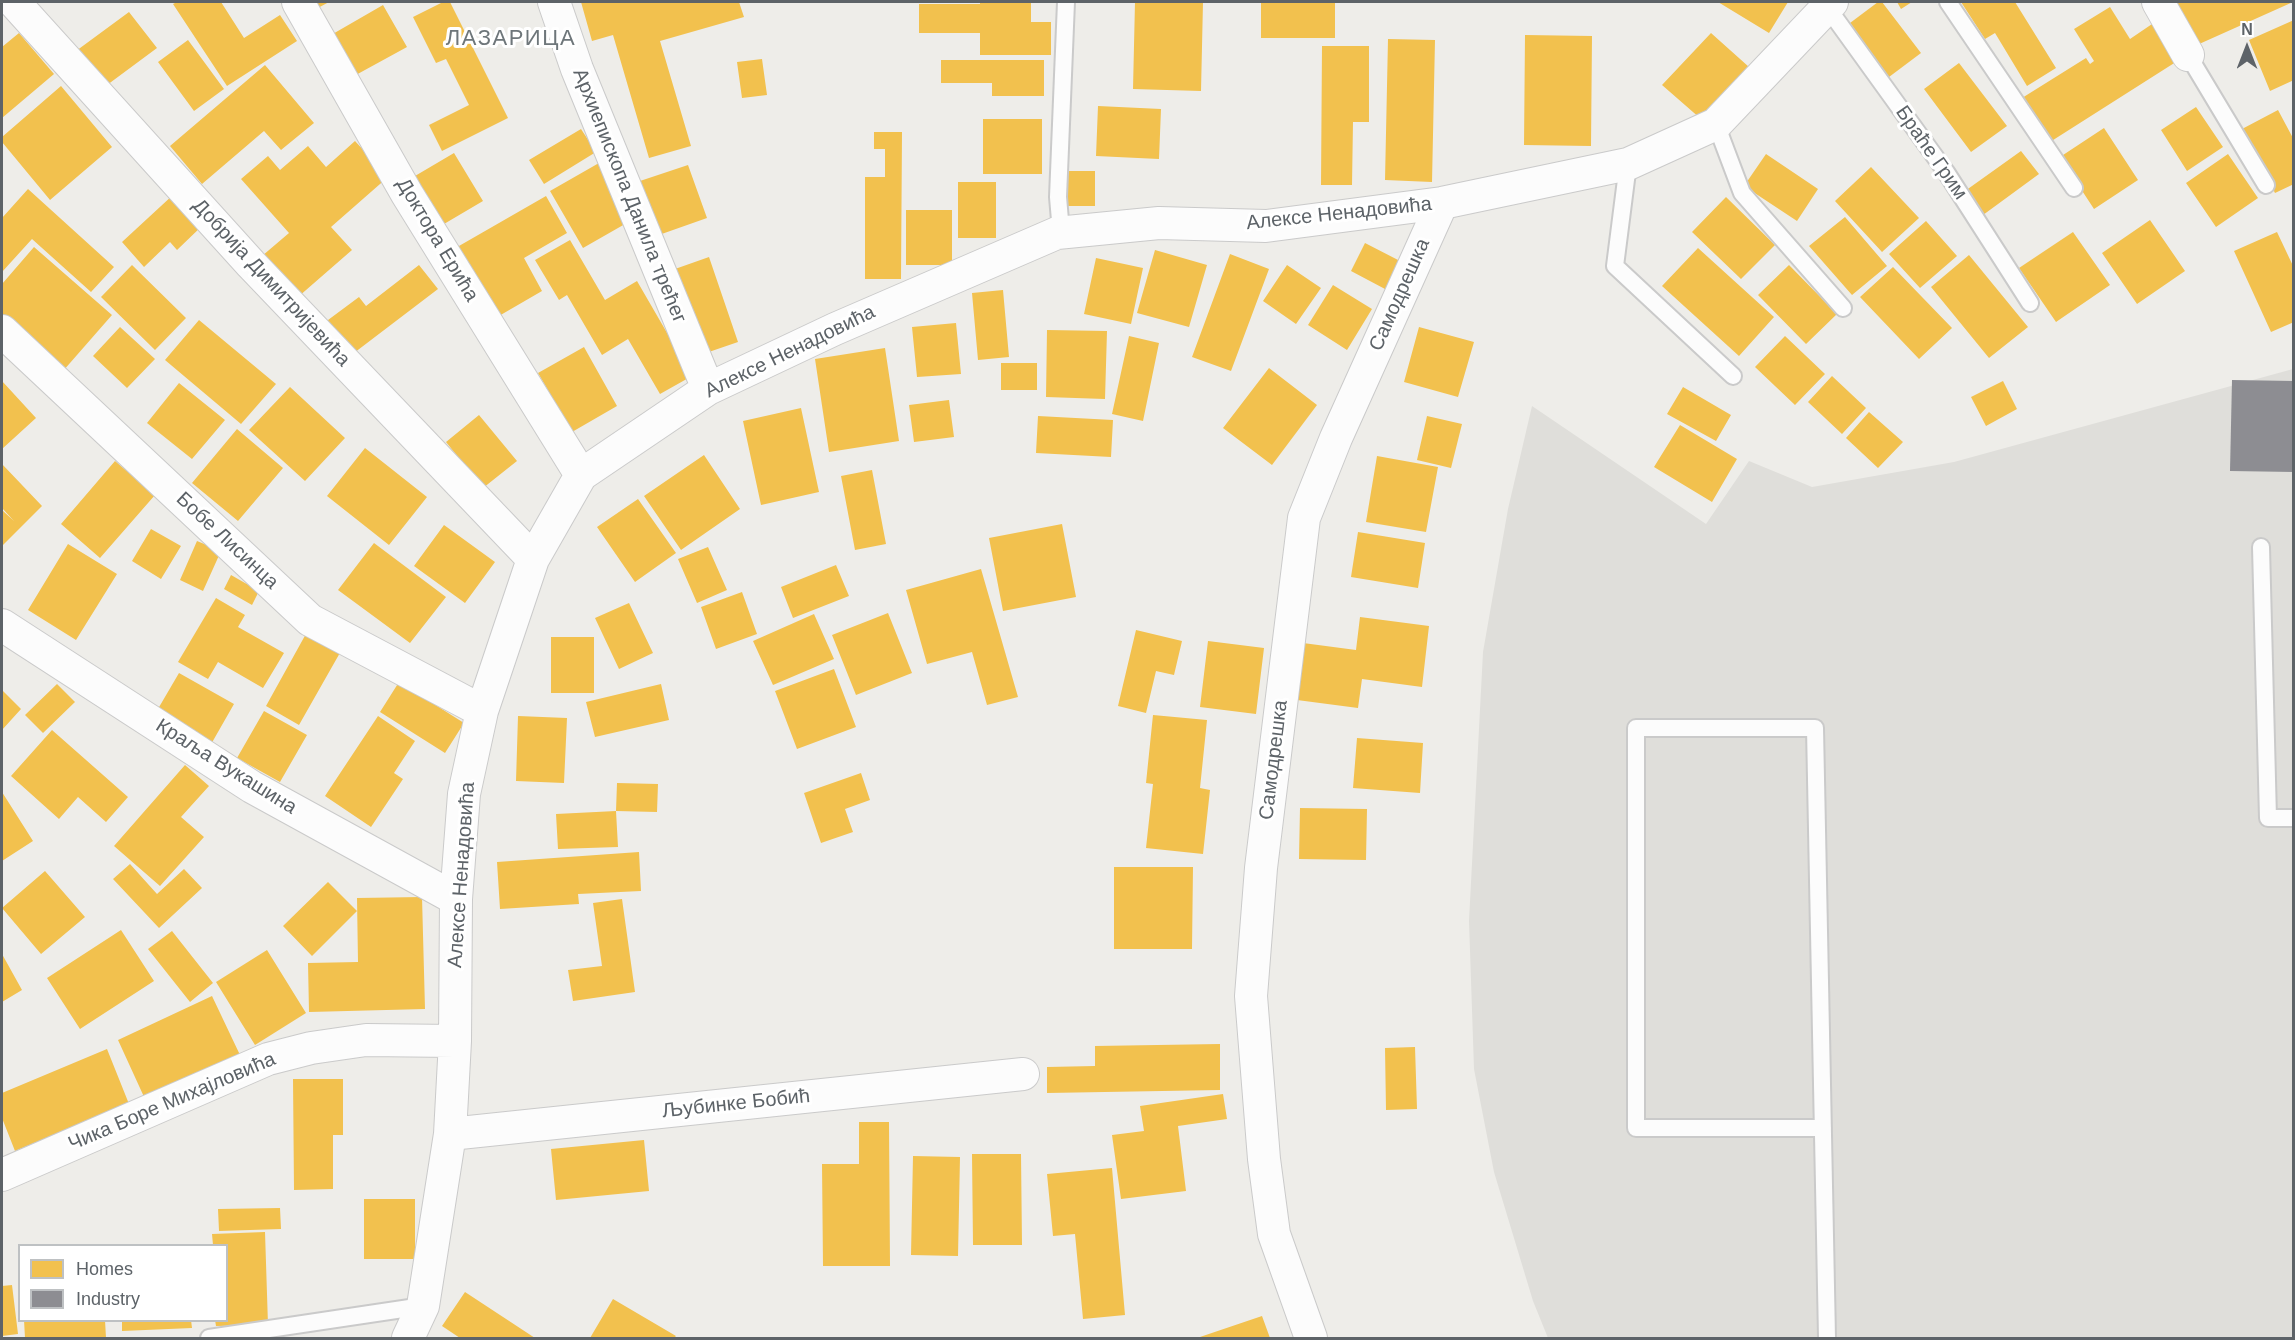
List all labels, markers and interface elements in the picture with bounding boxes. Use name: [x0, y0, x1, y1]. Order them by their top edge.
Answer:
north arrow: [2217, 18, 2277, 78]
text: N: [2241, 21, 2253, 38]
district label: ЛАЗАРИЦА: [446, 26, 576, 52]
street label: Архиепископа Данила трећег: [567, 65, 691, 327]
street label: Браће Грим: [1890, 102, 1972, 204]
street label: Доктора Ерића: [391, 174, 483, 306]
street label: Алексе Ненадовића: [1245, 192, 1433, 236]
street label: Добрија Димитријевића: [187, 194, 355, 372]
street label: Самодрешка: [1365, 235, 1435, 355]
street label: Алексе Ненадовића: [701, 300, 879, 404]
street label: Бобе Лисинца: [171, 487, 283, 595]
street label: Самодрешка: [1255, 699, 1293, 821]
street label: Краља Вукашина: [151, 714, 301, 820]
street label: Алексе Ненадовића: [444, 781, 480, 969]
street label: Чика Боре Михајловића: [65, 1047, 279, 1157]
street label: Љубинке Бобић: [661, 1084, 811, 1124]
legend: [18, 1244, 228, 1322]
text: Homes: [76, 1259, 133, 1279]
text: Industry: [76, 1289, 140, 1309]

